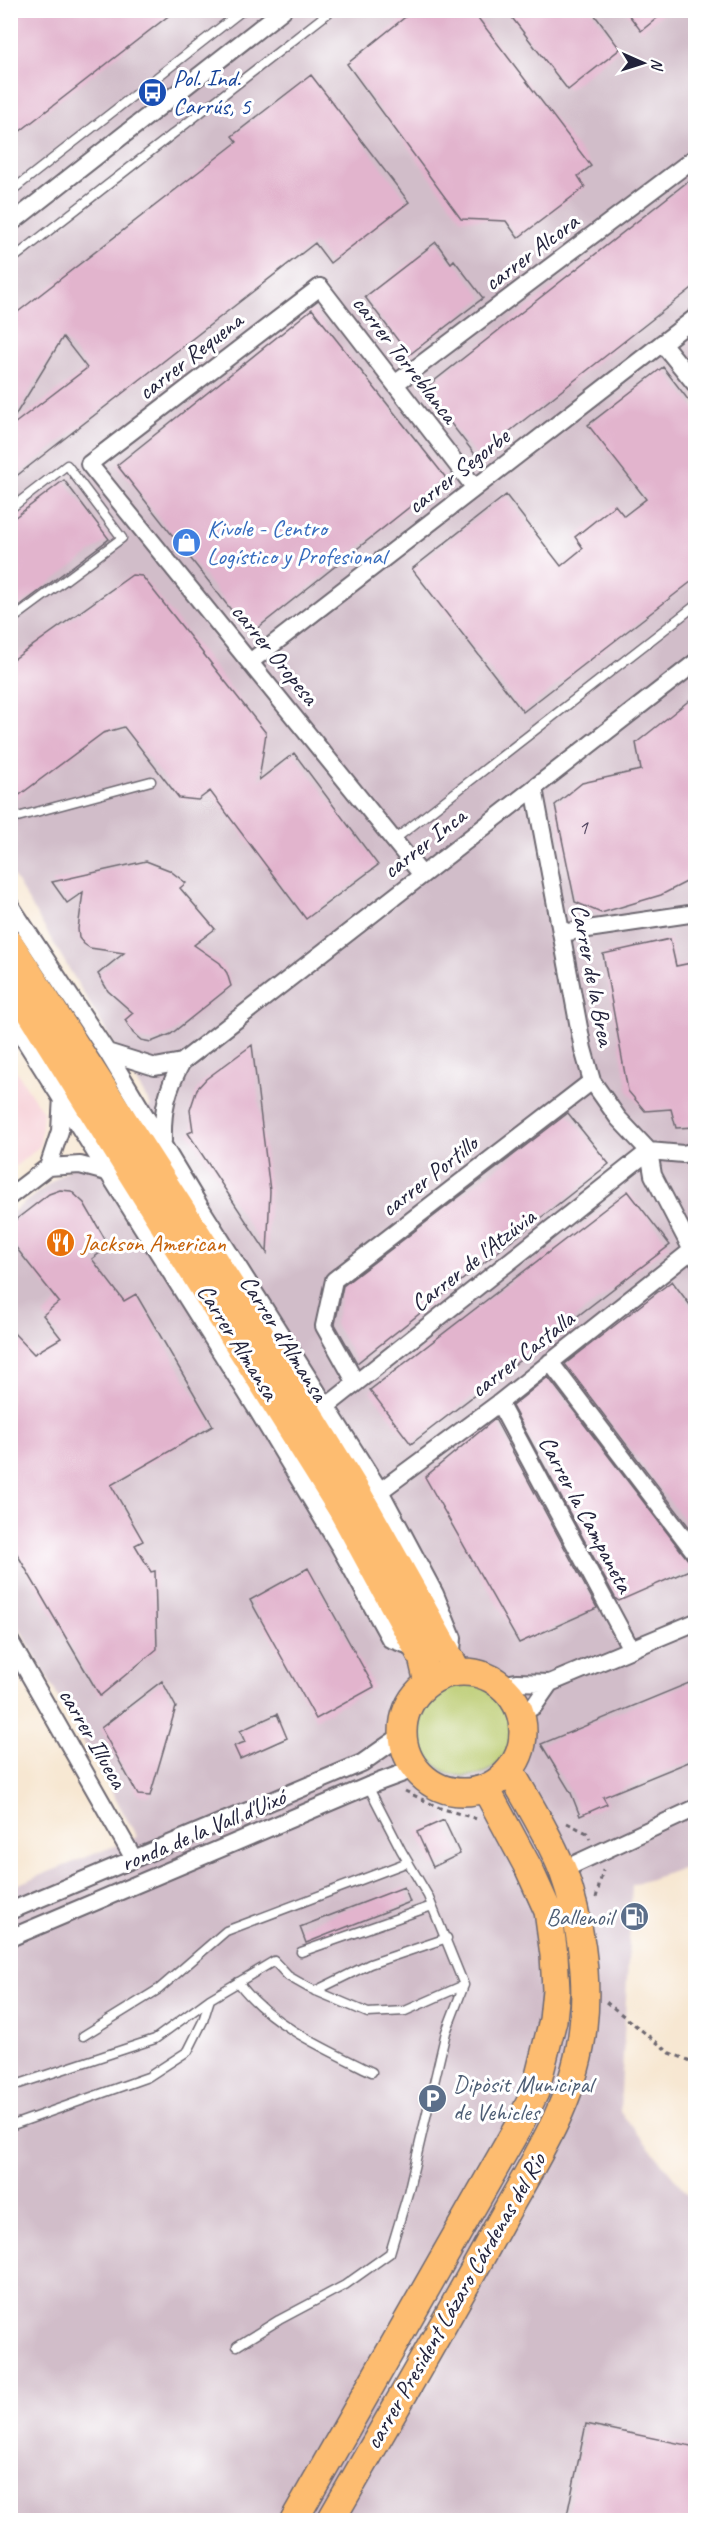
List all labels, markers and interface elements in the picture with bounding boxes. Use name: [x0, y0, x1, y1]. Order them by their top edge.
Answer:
north arrow: [613, 33, 673, 93]
text: N: [647, 58, 667, 72]
place label: Pol. Ind. Carrús, 5: [173, 63, 252, 121]
bus stop icon: Pol. Ind. Carrús, 5: [136, 76, 168, 108]
street label: carrer Alcora: [478, 206, 586, 297]
street label: carrer Torreblanca: [346, 289, 466, 431]
street label: carrer Requena: [131, 304, 250, 406]
street label: carrer Segorbe: [401, 420, 517, 520]
place label: Kivole - Centro Logístico y Profesional: [207, 513, 390, 571]
shop icon: Kivole - Centro Logístico y Profesional: [170, 526, 202, 558]
street label: carrer Oropesa: [225, 597, 326, 712]
street label: carrer Inca: [376, 800, 473, 885]
house number: 1: [578, 814, 589, 840]
street label: Carrer de la Brea: [565, 902, 622, 1050]
street label: carrer Portillo: [374, 1127, 486, 1223]
street label: Carrer de l'Atzúvia: [405, 1201, 542, 1318]
restaurant icon: Jackson American: [44, 1227, 76, 1259]
place label: Jackson American: [80, 1228, 226, 1258]
street label: Carrer d'Almansa: [233, 1269, 335, 1408]
street label: Carrer Almansa: [190, 1278, 286, 1407]
street label: carrer Castalla: [464, 1303, 581, 1404]
street label: Carrer la Campaneta: [532, 1430, 641, 1599]
street label: carrer Illueca: [52, 1682, 134, 1795]
street label: ronda de la Vall d'Uixó: [116, 1780, 293, 1878]
fuel station icon: Ballenoil: [618, 1901, 650, 1933]
place label: Ballenoil: [546, 1902, 617, 1932]
place label: Dipòsit Municipal de Vehicles: [453, 2069, 597, 2127]
parking icon: Dipòsit Municipal de Vehicles: [416, 2082, 448, 2114]
street label: carrer President Lázaro Cárdenas del Río: [358, 2146, 553, 2455]

